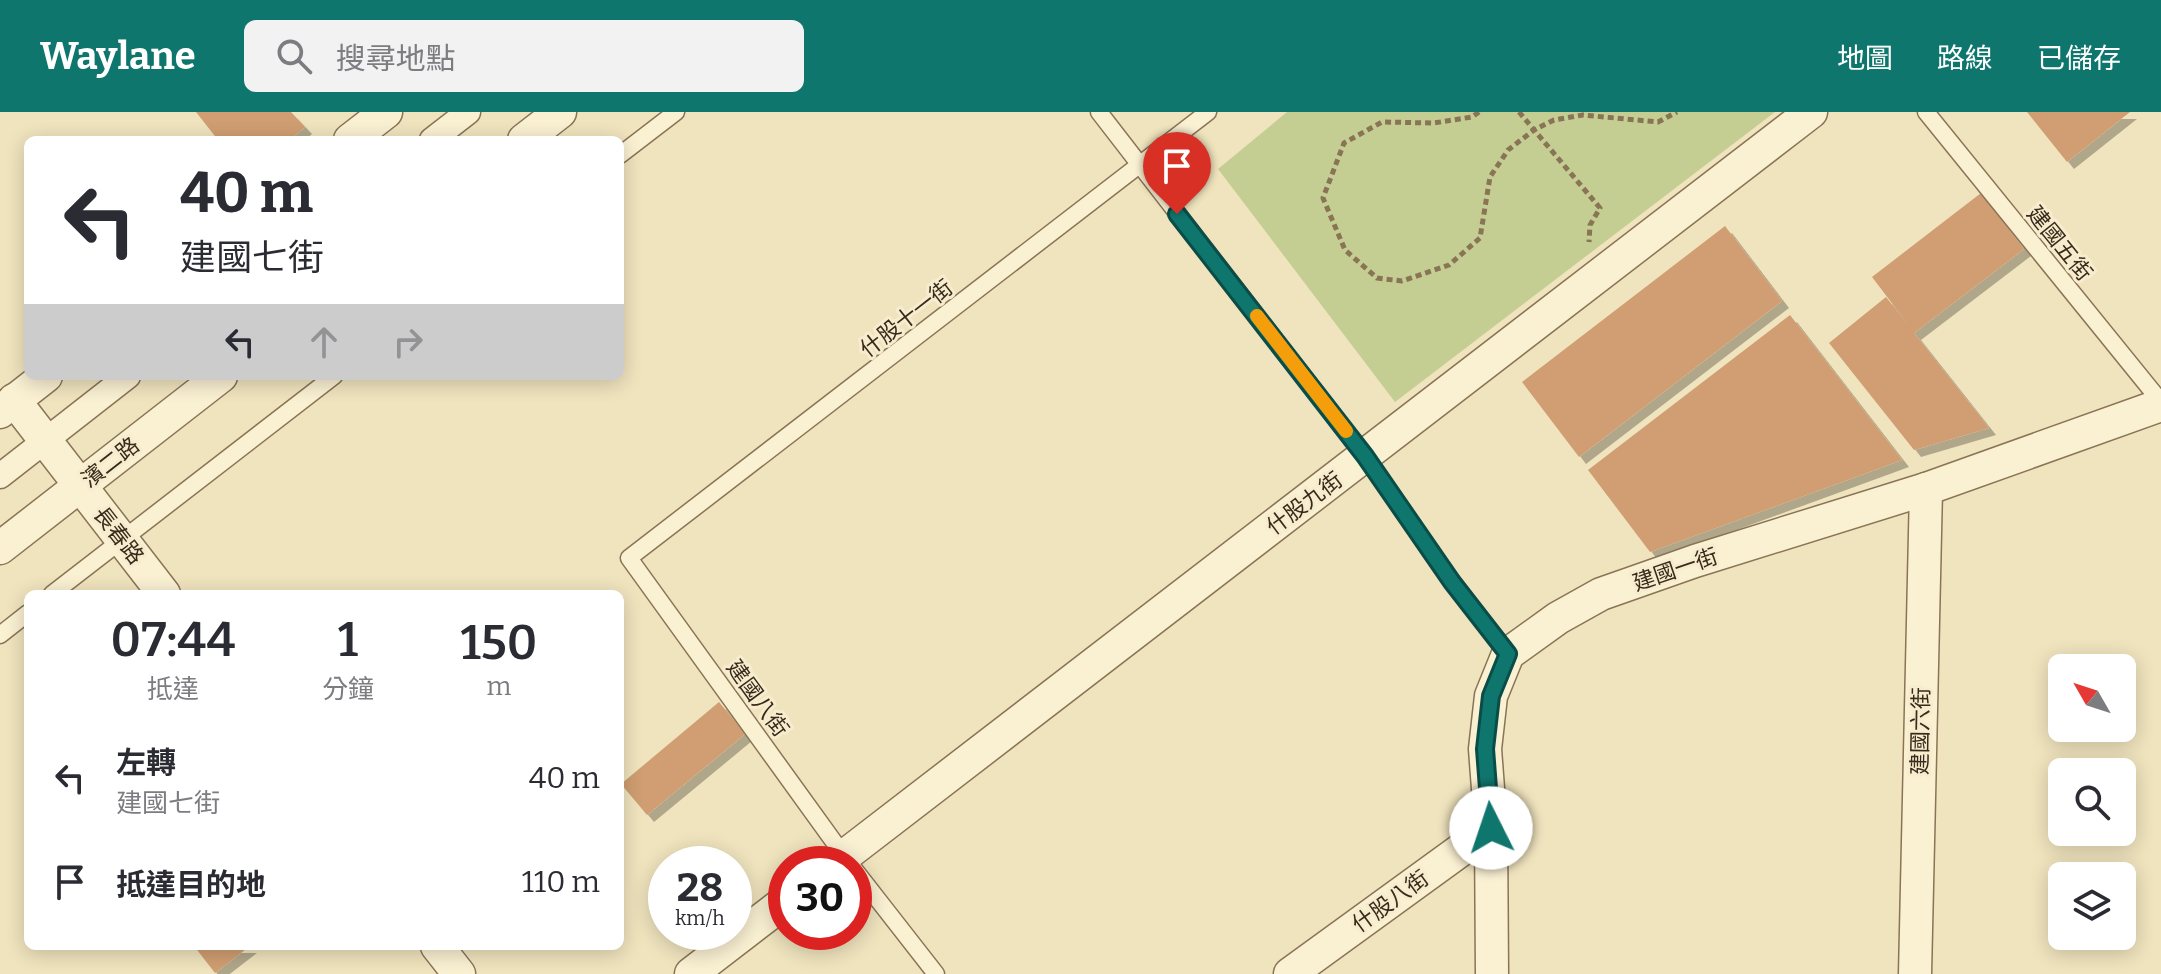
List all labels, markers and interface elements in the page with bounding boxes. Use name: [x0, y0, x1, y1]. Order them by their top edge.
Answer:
search box: [244, 20, 804, 92]
text: Waylane: [40, 33, 196, 79]
icon: search: [272, 34, 316, 78]
text: 搜尋地點: [336, 41, 456, 77]
text: 地圖: [1837, 42, 1893, 75]
text: 路線: [1937, 42, 1993, 75]
text: 已儲存: [2037, 42, 2121, 75]
pin: [1143, 132, 1211, 214]
icon: arrive: [1155, 144, 1199, 188]
text: 40 m: [180, 160, 313, 227]
icon: left: [48, 168, 152, 272]
street label: 建國五街: [2021, 201, 2098, 286]
text: 建國七街: [180, 236, 324, 280]
street label: 什股十一街: [855, 274, 958, 363]
icon: left: [218, 320, 262, 364]
icon: ahead: [302, 320, 346, 364]
icon: right: [386, 320, 430, 364]
street label: 濱二路: [76, 431, 145, 493]
street label: 什股九街: [1261, 466, 1348, 541]
street label: 長春路: [88, 501, 150, 570]
street label: 建國一街: [1629, 542, 1721, 597]
text: 07:44: [111, 611, 235, 669]
text: 1: [338, 611, 358, 669]
text: 150: [460, 614, 537, 672]
north arrow: [2048, 654, 2136, 742]
map controls: [2048, 654, 2136, 950]
street label: 建國八街: [721, 655, 794, 742]
text: m: [487, 671, 511, 702]
text: 抵達: [147, 674, 199, 705]
text: 分鐘: [322, 674, 374, 705]
street label: 建國六街: [1906, 687, 1935, 775]
text: 左轉: [116, 745, 176, 781]
icon: left: [48, 756, 92, 800]
button: search: [2048, 758, 2136, 846]
text: 40 m: [529, 760, 600, 796]
position arrow: [1449, 786, 1533, 870]
text: 建國七街: [116, 788, 220, 819]
speed limit sign: 30: [768, 846, 872, 950]
icon: arrive: [48, 860, 92, 904]
button: layers: [2048, 862, 2136, 950]
text: 110 m: [522, 864, 600, 900]
text: 28: [677, 864, 723, 912]
street label: 什股八街: [1347, 865, 1434, 938]
text: 抵達目的地: [116, 867, 266, 903]
text: km/h: [675, 906, 725, 930]

